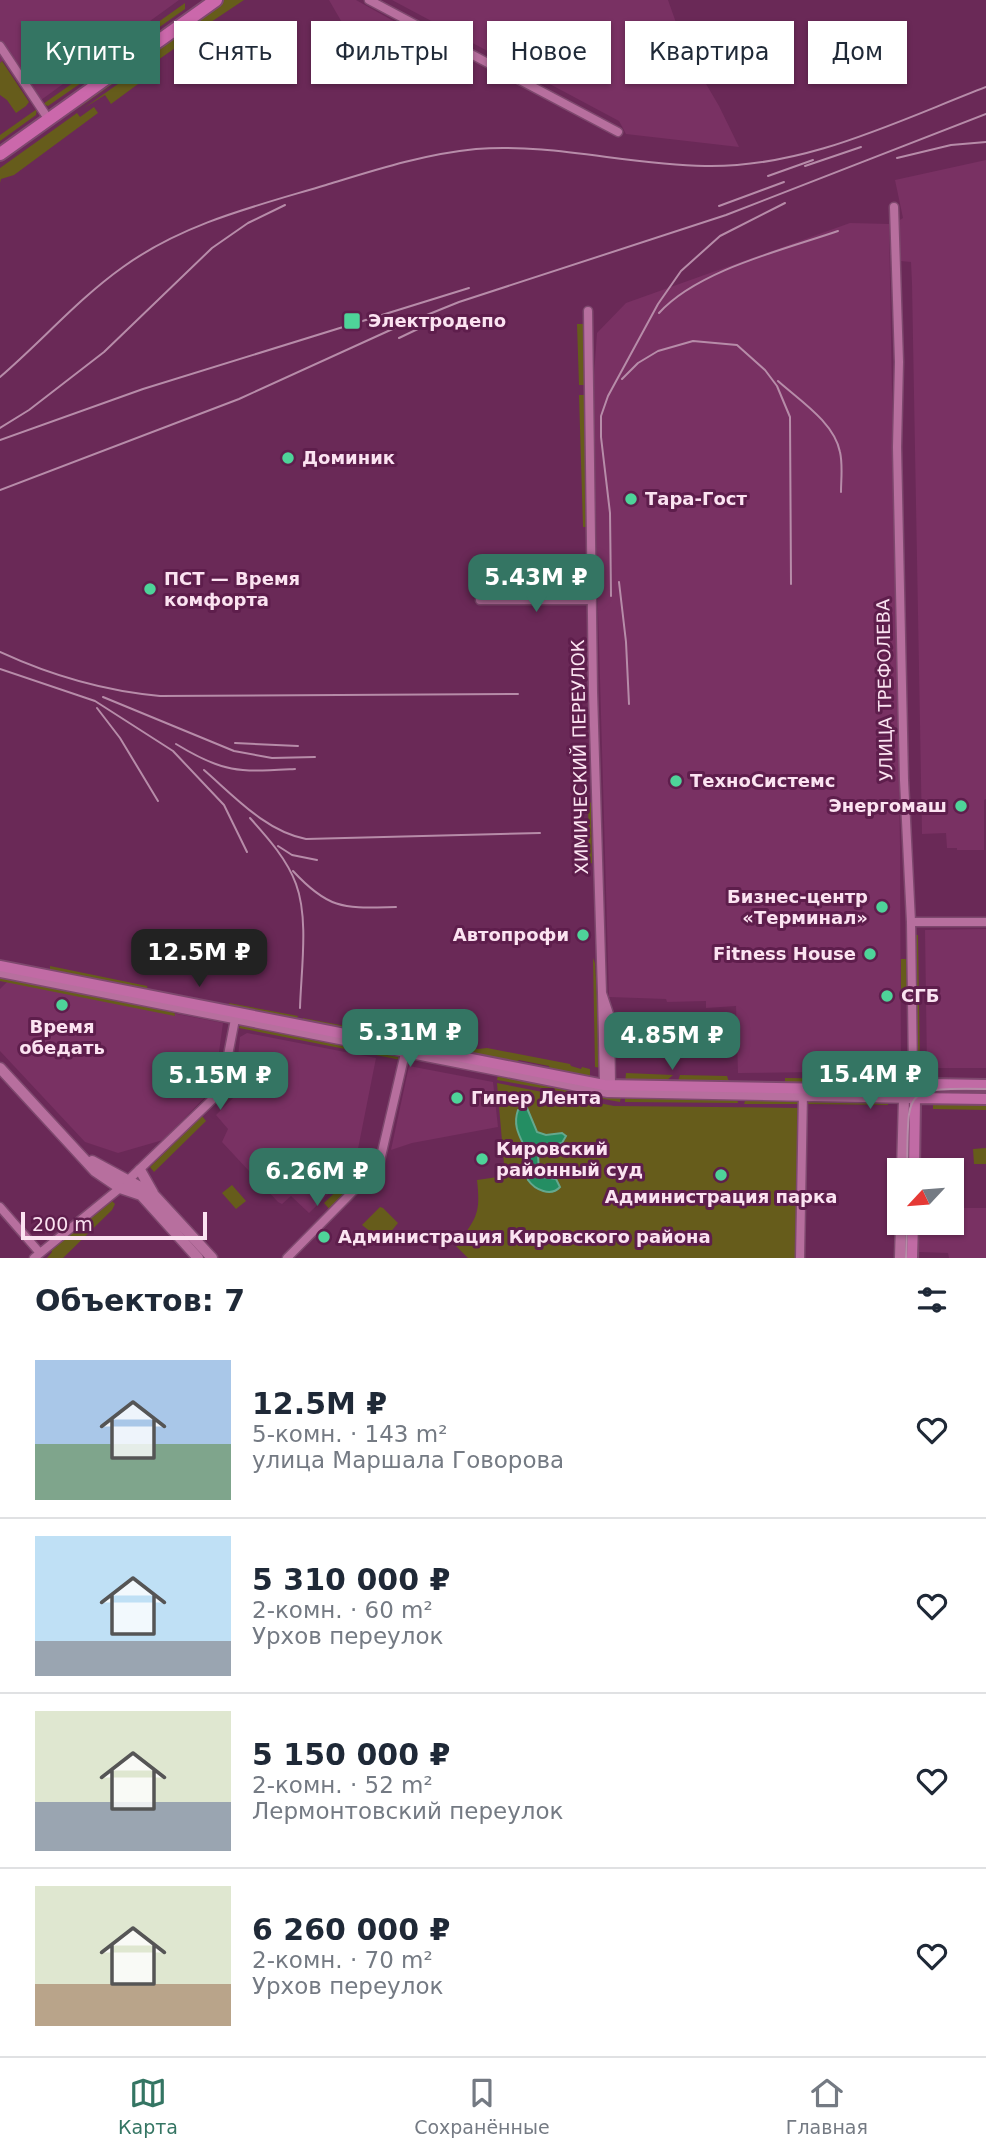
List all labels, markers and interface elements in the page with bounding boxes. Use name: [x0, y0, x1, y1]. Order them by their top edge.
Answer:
chip: Купить: [21, 21, 160, 84]
chip: Снять: [174, 21, 297, 84]
chip: Фильтры: [311, 21, 473, 84]
chip: Новое: [487, 21, 611, 84]
chip: Квартира: [625, 21, 794, 84]
chip: Дом: [808, 21, 907, 84]
place label: Электродепо: [368, 310, 506, 331]
marker: Электродепо: [342, 311, 362, 331]
place label: Доминик: [302, 447, 395, 468]
marker: Доминик: [280, 450, 296, 466]
place label: Тара-Гост: [645, 488, 747, 509]
marker: Тара-Гост: [623, 491, 639, 507]
pin: 5.43M ₽: [471, 554, 601, 614]
text: 5.43M ₽: [484, 564, 588, 590]
place label: ПСТ — Время комфорта: [164, 568, 300, 610]
marker: ПСТ — Время комфорта: [142, 581, 158, 597]
street label: УЛИЦА ТРЕФОЛЕВА: [872, 598, 897, 781]
street label: ХИМИЧЕСКИЙ ПЕРЕУЛОК: [567, 639, 592, 875]
place label: ТехноСистемс: [690, 770, 835, 791]
marker: ТехноСистемс: [668, 773, 684, 789]
place label: Энергомаш: [829, 795, 947, 816]
marker: Энергомаш: [953, 798, 969, 814]
place label: Бизнес-центр «Терминал»: [727, 886, 868, 928]
marker: Бизнес-центр «Терминал»: [874, 899, 890, 915]
place label: Автопрофи: [453, 924, 569, 945]
marker: Автопрофи: [575, 927, 591, 943]
pin: 12.5M ₽: [134, 930, 264, 989]
text: 12.5M ₽: [147, 939, 251, 965]
place label: Fitness House: [713, 943, 856, 964]
marker: Fitness House: [862, 946, 878, 962]
place label: СГБ: [901, 985, 939, 1006]
marker: СГБ: [879, 988, 895, 1004]
marker: Время обедать: [54, 997, 70, 1013]
pin: 5.31M ₽: [345, 1010, 475, 1069]
pin: 4.85M ₽: [607, 1012, 737, 1072]
place label: Время обедать: [19, 1016, 105, 1058]
text: 5.31M ₽: [358, 1019, 462, 1045]
text: 4.85M ₽: [620, 1022, 724, 1048]
pin: 5.15M ₽: [155, 1052, 285, 1112]
pin: 15.4M ₽: [805, 1052, 935, 1111]
text: 15.4M ₽: [818, 1061, 922, 1087]
text: 5.15M ₽: [168, 1062, 272, 1088]
place label: Гипер Лента: [471, 1087, 601, 1108]
marker: Гипер Лента: [449, 1090, 465, 1106]
place label: Кировский районный суд: [496, 1138, 643, 1180]
pin: 6.26M ₽: [252, 1148, 382, 1208]
marker: Кировский районный суд: [474, 1151, 490, 1167]
text: 6.26M ₽: [265, 1158, 369, 1184]
north arrow: [887, 1158, 964, 1236]
map controls: [887, 1158, 964, 1235]
marker: Администрация парка: [713, 1167, 729, 1183]
place label: Администрация парка: [605, 1186, 837, 1207]
scale bar: [21, 1209, 206, 1241]
text: 200 m: [32, 1213, 93, 1235]
place label: Администрация Кировского района: [338, 1226, 711, 1247]
marker: Администрация Кировского района: [316, 1229, 332, 1245]
icon: filters: [913, 1281, 951, 1319]
text: Объектов: 7: [35, 1283, 245, 1318]
text: 12.5M ₽: [252, 1386, 387, 1421]
icon: home: [91, 1388, 175, 1472]
icon: heart: [913, 1411, 951, 1449]
text: 5-комн. · 143 m²: [252, 1421, 447, 1447]
text: улица Маршала Говорова: [252, 1447, 564, 1473]
text: 5 310 000 ₽: [252, 1562, 450, 1597]
icon: home: [91, 1564, 175, 1648]
icon: heart: [913, 1587, 951, 1625]
text: 2-комн. · 60 m²: [252, 1597, 433, 1623]
text: Урхов переулок: [252, 1623, 443, 1649]
text: 5 150 000 ₽: [252, 1737, 450, 1772]
icon: home: [91, 1739, 175, 1823]
icon: heart: [913, 1762, 951, 1800]
text: 2-комн. · 52 m²: [252, 1772, 433, 1798]
text: Лермонтовский переулок: [252, 1798, 564, 1824]
text: 6 260 000 ₽: [252, 1912, 450, 1947]
icon: home: [91, 1914, 175, 1998]
icon: heart: [913, 1937, 951, 1975]
text: 2-комн. · 70 m²: [252, 1947, 433, 1973]
text: Урхов переулок: [252, 1973, 443, 1999]
tab: Карта: [118, 2074, 178, 2138]
tab: Сохранённые: [414, 2074, 550, 2138]
tab: Главная: [786, 2074, 868, 2138]

